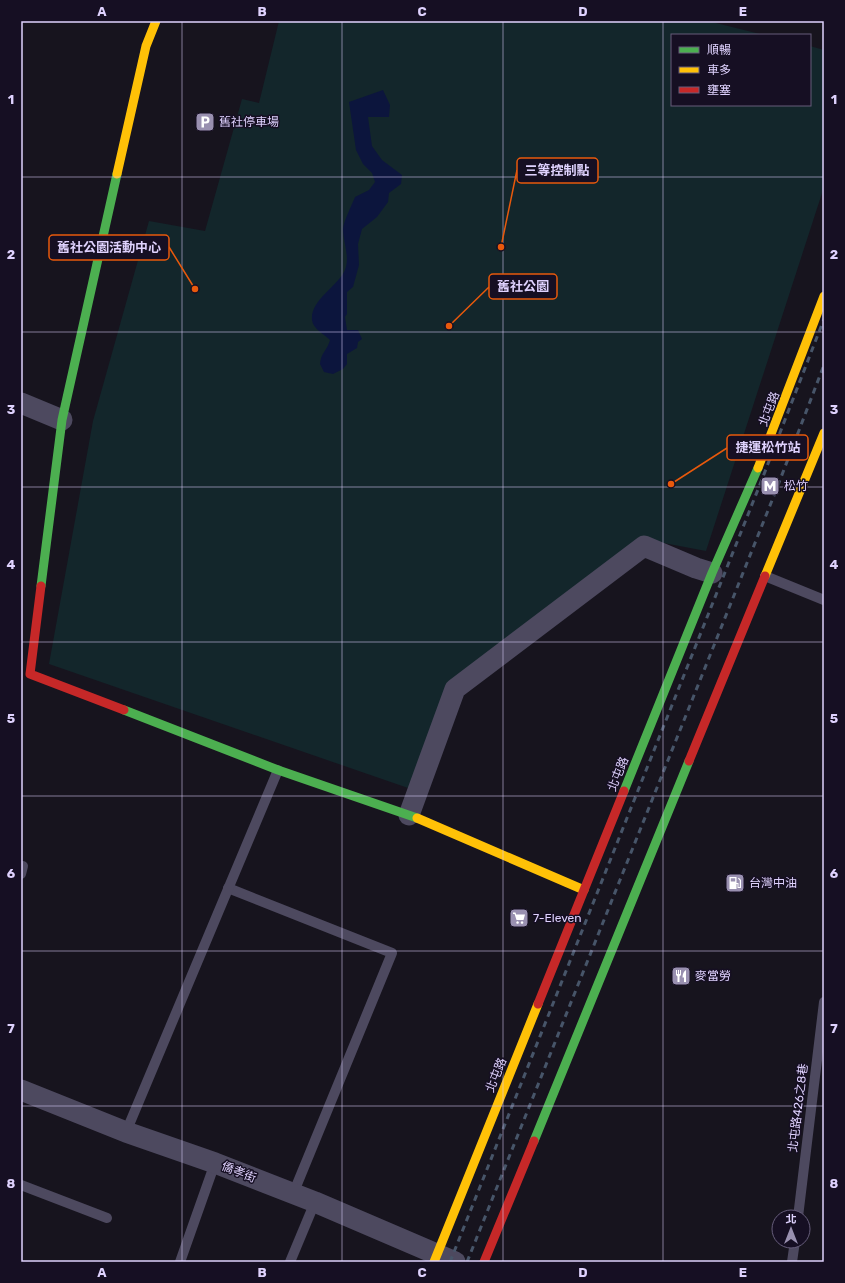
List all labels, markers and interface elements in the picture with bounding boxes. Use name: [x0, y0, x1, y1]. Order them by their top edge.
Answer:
text: A: [97, 4, 107, 19]
text: B: [257, 4, 267, 19]
text: C: [417, 4, 427, 19]
text: D: [578, 4, 588, 19]
text: E: [739, 4, 747, 19]
legend: [671, 34, 811, 106]
text: 順暢: [707, 43, 731, 57]
text: 車多: [707, 63, 731, 77]
text: 壅塞: [707, 83, 731, 97]
text: 1: [8, 92, 14, 107]
text: 1: [831, 92, 837, 107]
parking icon: 舊社停車場: [194, 111, 216, 133]
place label: 舊社停車場: [219, 115, 279, 129]
callout: 三等控制點: [517, 158, 598, 183]
text: 三等控制點: [524, 163, 590, 178]
callout: 舊社公園活動中心: [49, 235, 169, 260]
text: 舊社公園活動中心: [57, 240, 161, 255]
text: 2: [7, 247, 15, 262]
text: 2: [830, 247, 838, 262]
callout: 舊社公園: [489, 274, 557, 299]
text: 舊社公園: [497, 279, 549, 294]
street label: 北屯路: [756, 390, 782, 428]
text: 3: [7, 402, 16, 417]
text: 3: [830, 402, 839, 417]
callout: 捷運松竹站: [727, 435, 808, 460]
text: 捷運松竹站: [735, 440, 801, 455]
metro station icon: 松竹: [759, 475, 781, 497]
place label: 松竹: [784, 479, 808, 493]
text: 4: [7, 557, 16, 572]
text: 4: [830, 557, 839, 572]
text: 5: [7, 711, 15, 726]
text: 5: [830, 711, 838, 726]
street label: 北屯路: [605, 755, 631, 793]
text: 6: [7, 866, 16, 881]
text: 6: [830, 866, 839, 881]
fuel station icon: 台灣中油: [724, 872, 746, 894]
place label: 台灣中油: [749, 876, 797, 890]
supermarket icon: 7-Eleven: [508, 907, 530, 929]
place label: 7-Eleven: [533, 911, 582, 925]
restaurant icon: 麥當勞: [670, 965, 692, 987]
place label: 麥當勞: [695, 969, 731, 983]
text: 7: [7, 1021, 15, 1036]
text: 7: [830, 1021, 838, 1036]
street label: 北屯路: [483, 1056, 509, 1094]
street label: 北屯路426之8巷: [786, 1063, 810, 1153]
street label: 僑孝街: [220, 1159, 258, 1185]
text: 8: [7, 1176, 16, 1191]
text: 8: [830, 1176, 839, 1191]
north arrow: [771, 1209, 811, 1249]
text: 北: [786, 1213, 797, 1226]
text: A: [97, 1265, 107, 1280]
text: B: [257, 1265, 267, 1280]
text: C: [417, 1265, 427, 1280]
text: D: [578, 1265, 588, 1280]
text: E: [739, 1265, 747, 1280]

